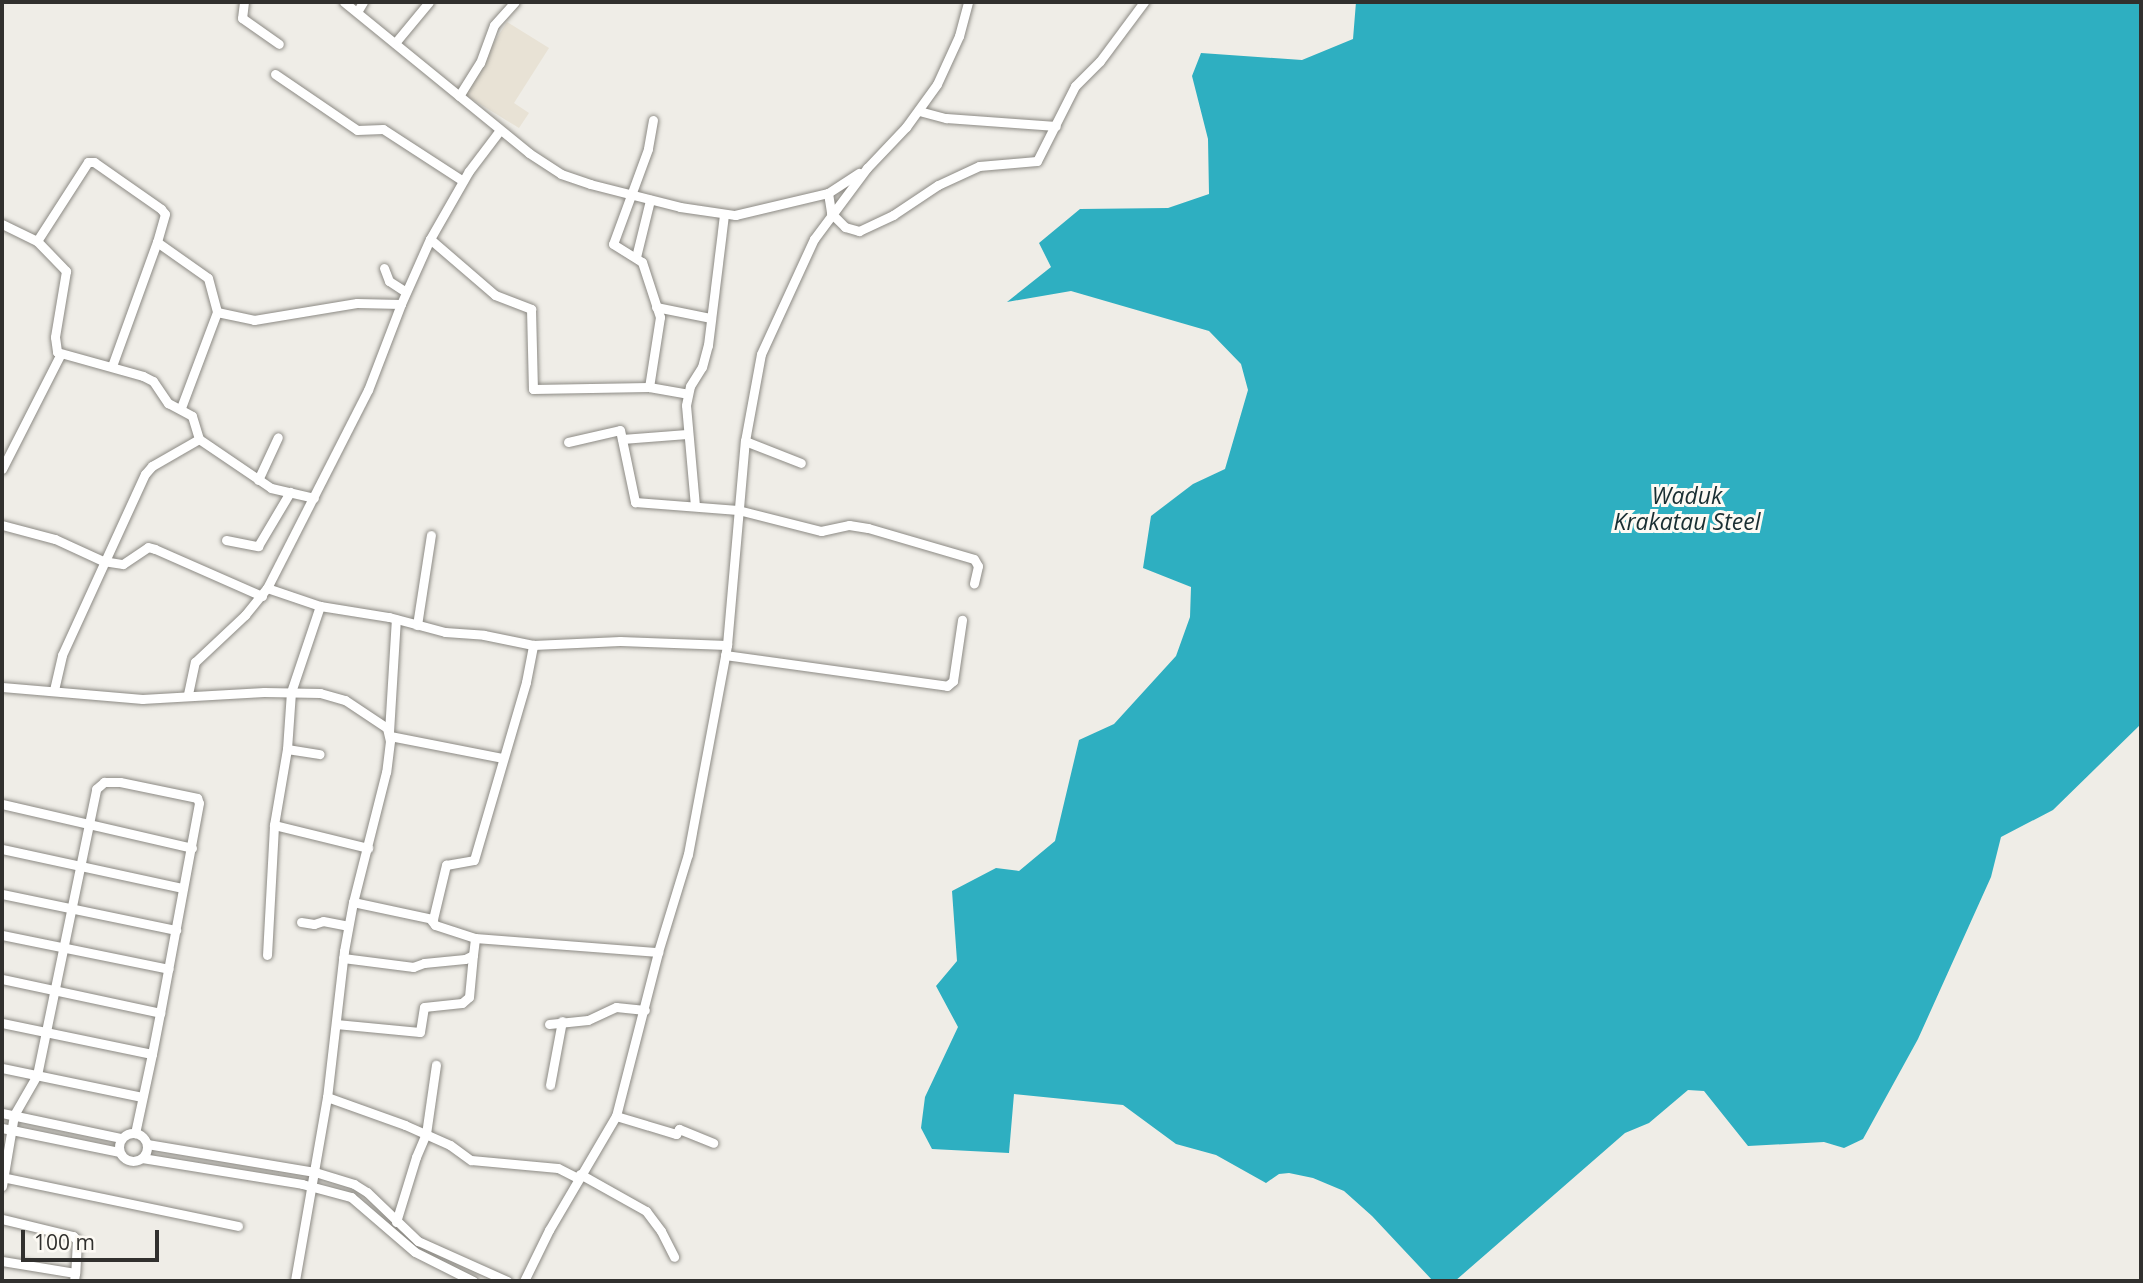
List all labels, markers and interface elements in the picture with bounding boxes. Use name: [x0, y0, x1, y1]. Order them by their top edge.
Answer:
water label: Waduk Krakatau Steel: [1614, 481, 1760, 535]
scale bar: [24, 1216, 163, 1260]
text: 100 m: [34, 1228, 95, 1256]

